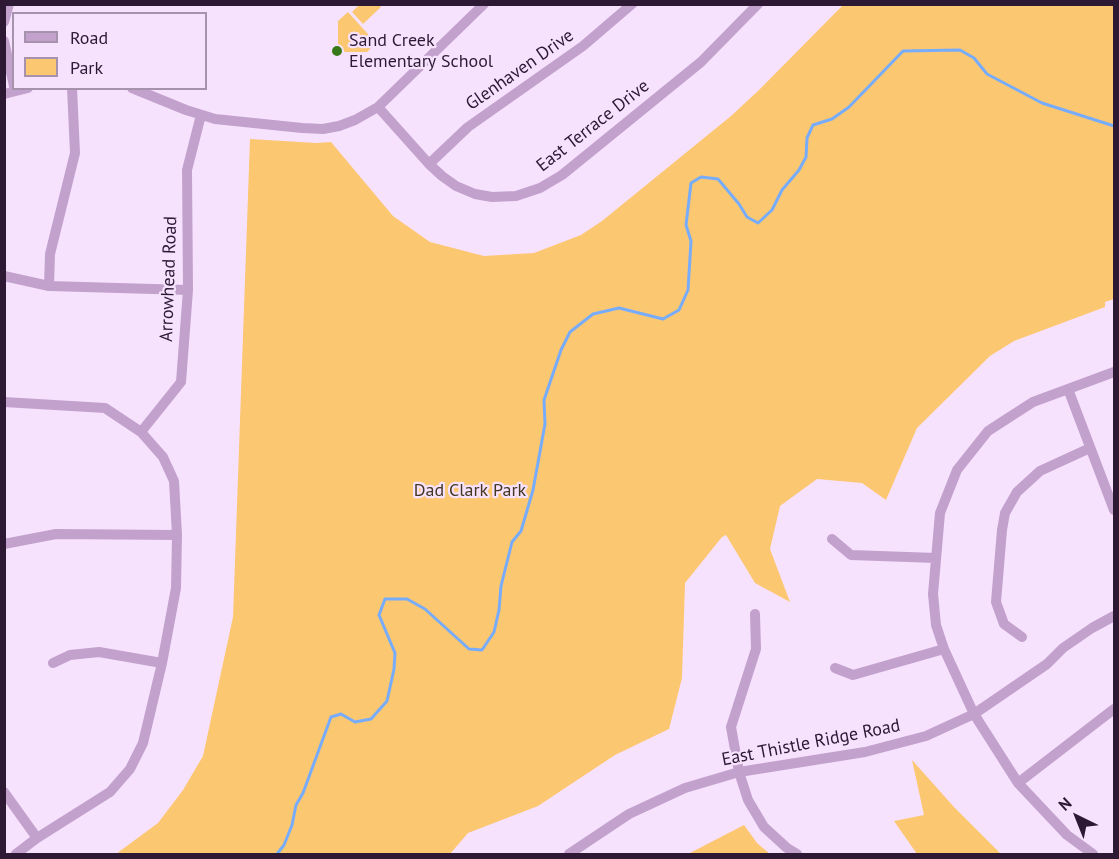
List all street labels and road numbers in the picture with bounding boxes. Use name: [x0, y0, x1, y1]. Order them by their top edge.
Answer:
street label: Glenhaven Drive: [462, 25, 578, 115]
street label: East Terrace Drive: [532, 75, 654, 177]
street label: Arrowhead Road: [156, 216, 182, 342]
street label: East Thistle Ridge Road: [720, 715, 902, 771]

